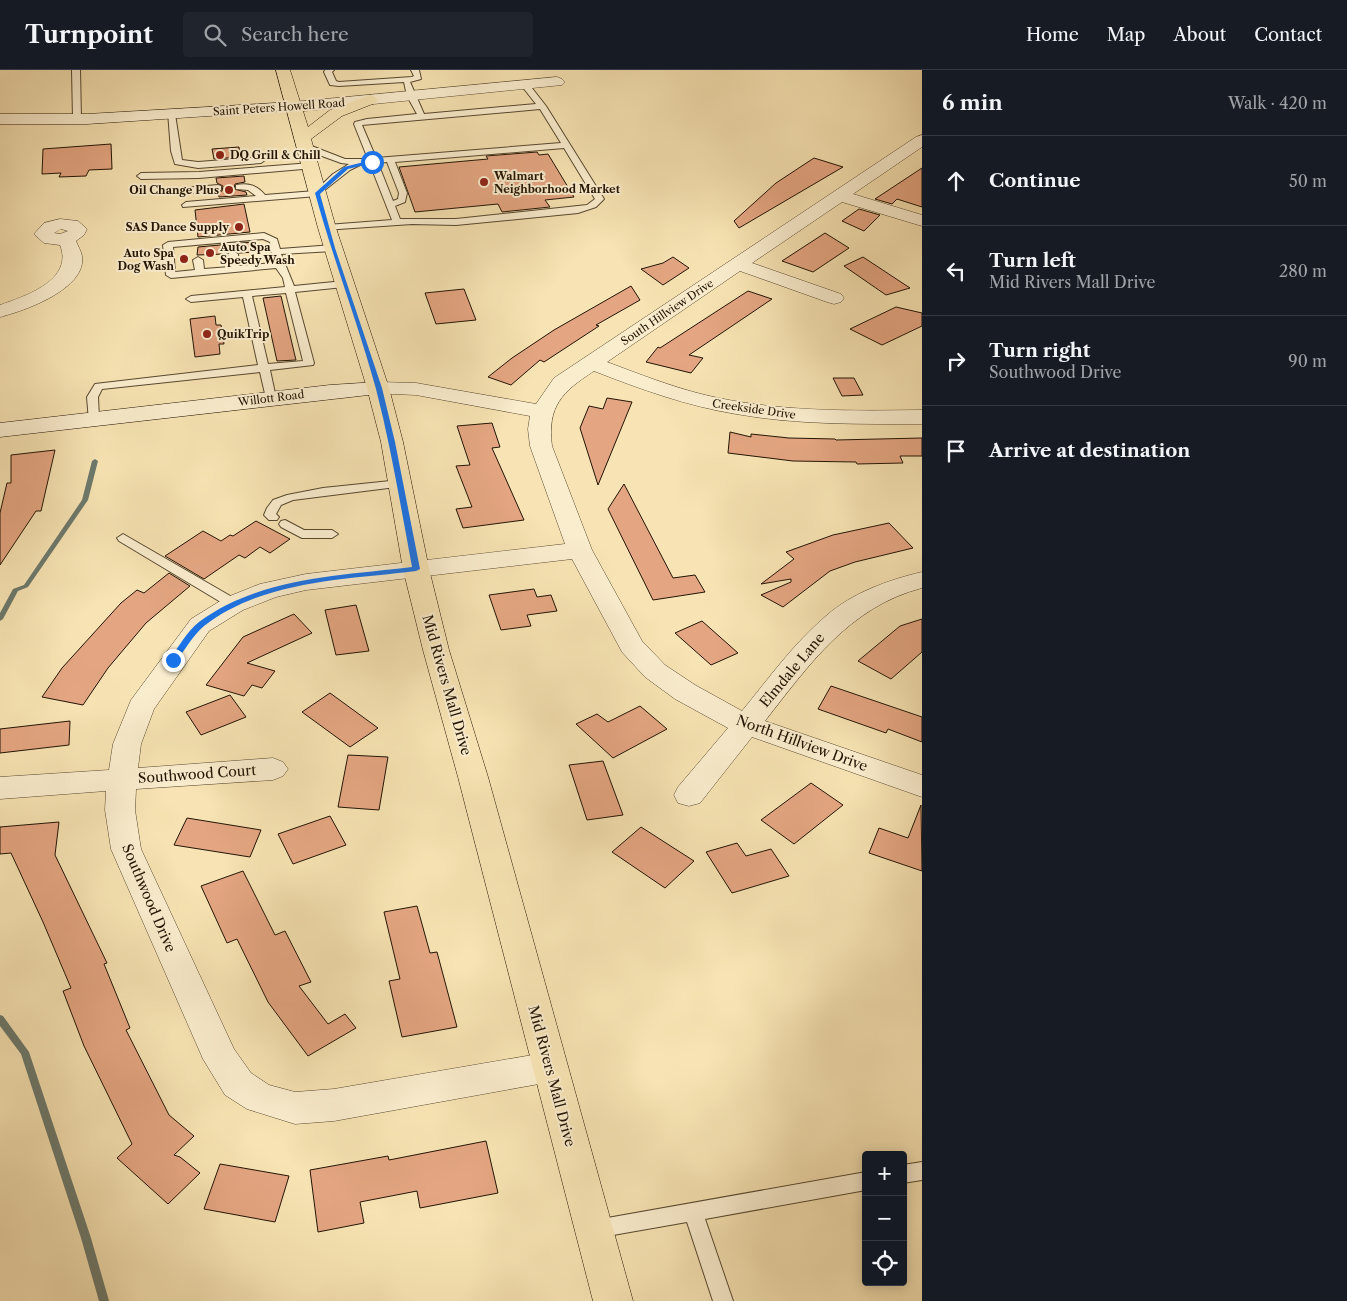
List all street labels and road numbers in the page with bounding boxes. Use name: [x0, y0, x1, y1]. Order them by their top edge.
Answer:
street label: Saint Peters Howell Road: [213, 95, 346, 119]
street label: South Hillview Drive: [618, 276, 716, 348]
street label: Willott Road: [236, 387, 305, 409]
street label: Creekside Drive: [711, 396, 797, 422]
street label: Mid Rivers Mall Drive: [418, 613, 476, 758]
street label: Elmdale Lane: [756, 629, 828, 711]
street label: North Hillview Drive: [734, 711, 870, 775]
street label: Southwood Court: [137, 761, 257, 787]
street label: Southwood Drive: [118, 841, 180, 955]
street label: Mid Rivers Mall Drive: [524, 1003, 580, 1149]

